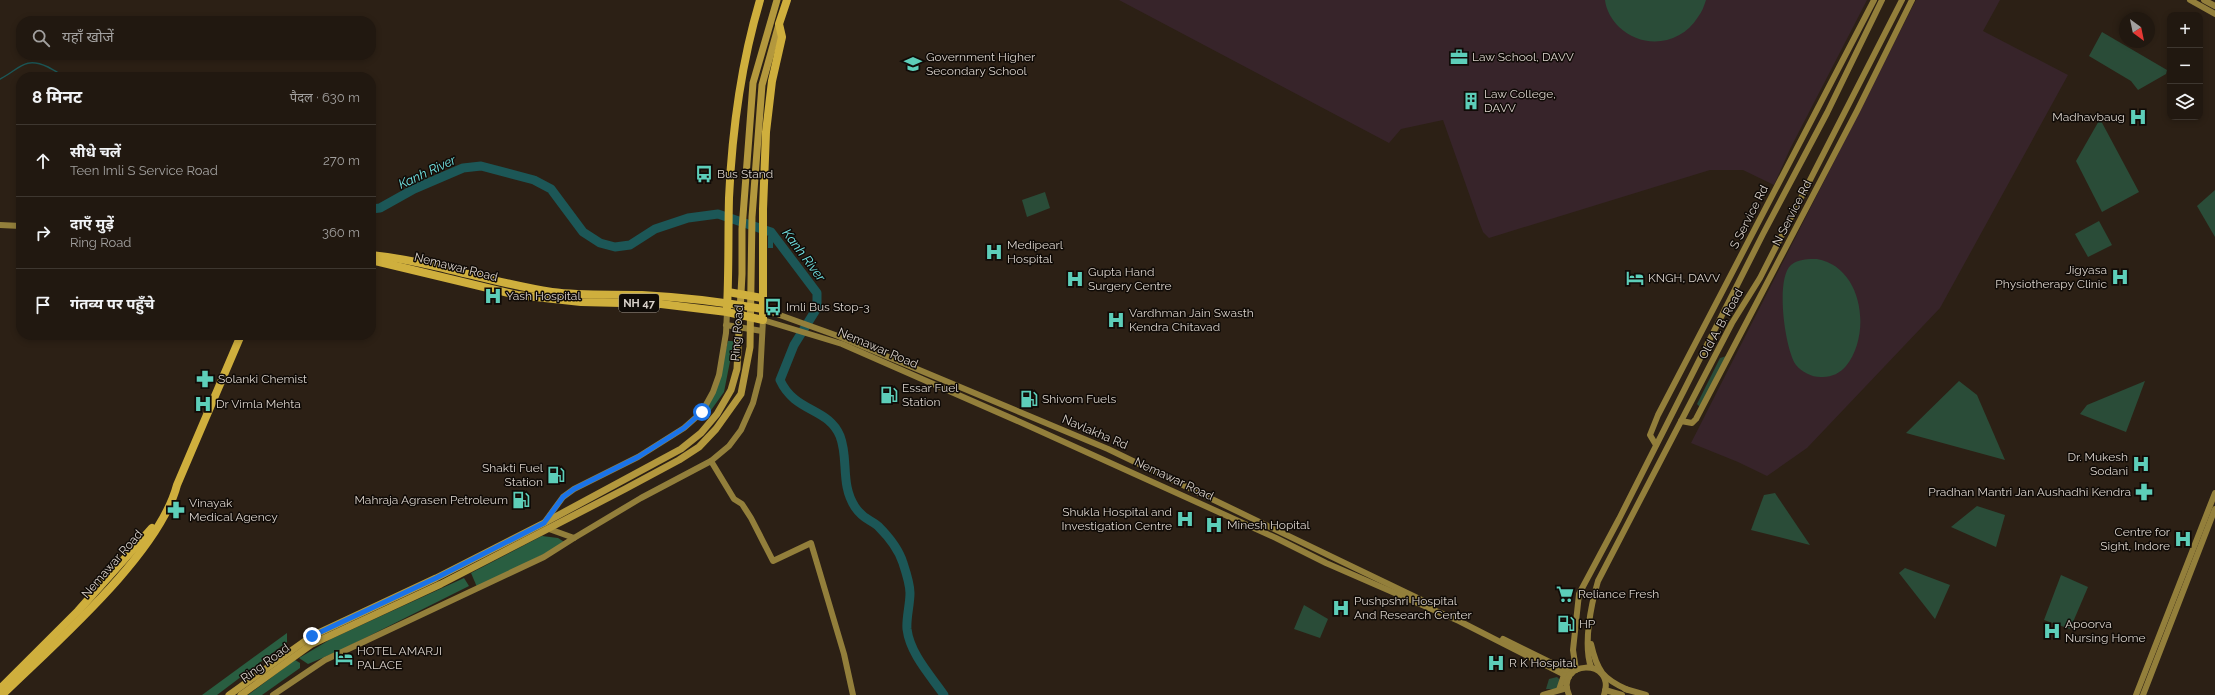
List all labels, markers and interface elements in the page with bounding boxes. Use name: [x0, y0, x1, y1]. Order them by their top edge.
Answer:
north arrow: [2119, 12, 2155, 48]
map controls: [2167, 12, 2203, 120]
button: +: [2167, 12, 2203, 48]
search box: [16, 16, 376, 60]
icon: search: [30, 27, 52, 49]
text: यहाँ खोजें: [62, 28, 114, 46]
office icon: Law School, DAVV: [1449, 47, 1469, 67]
button: −: [2167, 48, 2203, 84]
place label: Government Higher Secondary School: [926, 50, 1036, 78]
place label: Law School, DAVV: [1472, 50, 1574, 64]
school or university icon: Government Higher Secondary School: [903, 54, 923, 74]
button: layers: [2167, 84, 2203, 120]
text: 8 मिनट: [32, 87, 82, 107]
place label: Law College, DAVV: [1484, 87, 1556, 115]
text: पैदल · 630 m: [290, 90, 360, 105]
building icon: Law College, DAVV: [1461, 91, 1481, 111]
hospital icon: Madhavbaug: [2128, 107, 2148, 127]
place label: Madhavbaug: [2052, 110, 2125, 124]
text: सीधे चलें: [70, 143, 121, 161]
icon: ahead: [32, 150, 54, 172]
water label: Kanh River: [396, 152, 459, 192]
text: 270 m: [323, 153, 360, 168]
text: Teen Imli S Service Road: [70, 163, 218, 178]
bus stop icon: Bus Stand: [694, 164, 714, 184]
place label: Bus Stand: [717, 167, 773, 181]
street label: N Service Rd: [1770, 178, 1814, 248]
street label: S Service Rd: [1727, 183, 1771, 251]
text: दाएँ मुड़ें: [70, 215, 114, 233]
icon: right: [32, 222, 54, 244]
text: 360 m: [322, 225, 360, 240]
water label: Kanh River: [779, 226, 829, 285]
text: Ring Road: [70, 235, 131, 250]
place label: Medipearl Hospital: [1007, 238, 1064, 266]
hospital icon: Medipearl Hospital: [984, 242, 1004, 262]
street label: Nemawar Road: [413, 250, 499, 284]
place label: Jigyasa Physiotherapy Clinic: [1995, 263, 2107, 291]
place label: Gupta Hand Surgery Centre: [1088, 265, 1172, 293]
hospital icon: Jigyasa Physiotherapy Clinic: [2110, 267, 2130, 287]
hotel icon: KNGH, DAVV: [1625, 268, 1645, 288]
hospital icon: Gupta Hand Surgery Centre: [1065, 269, 1085, 289]
place label: KNGH, DAVV: [1648, 271, 1720, 285]
hospital icon: Yash Hospital: [483, 286, 503, 306]
street label: Old A. B. Road: [1696, 287, 1746, 361]
place label: Yash Hospital: [506, 289, 581, 303]
icon: arrive: [32, 294, 54, 316]
road number: NH 47: [619, 294, 659, 312]
text: गंतव्य पर पहुँचे: [70, 295, 154, 313]
bus stop icon: Imli Bus Stop-3: [763, 297, 783, 317]
place label: Imli Bus Stop-3: [786, 300, 870, 314]
street label: Ring Road: [728, 304, 746, 362]
place label: Vardhman Jain Swasth Kendra Chitavad: [1129, 306, 1254, 334]
hospital icon: Vardhman Jain Swasth Kendra Chitavad: [1106, 310, 1126, 330]
street label: Nemawar Road: [836, 325, 920, 371]
pharmacy icon: Solanki Chemist: [195, 369, 215, 389]
place label: Solanki Chemist: [218, 372, 307, 386]
place label: Essar Fuel Station: [902, 381, 959, 409]
fuel station icon: Essar Fuel Station: [879, 385, 899, 405]
fuel station icon: Shivom Fuels: [1019, 389, 1039, 409]
place label: Shivom Fuels: [1042, 392, 1116, 406]
hospital icon: Dr Vimla Mehta: [193, 394, 213, 414]
place label: Dr Vimla Mehta: [216, 397, 301, 411]
route start: [693, 403, 711, 421]
street label: Navlakha Rd: [1060, 412, 1130, 452]
place label: Dr. Mukesh Sodani: [2068, 450, 2128, 478]
hospital icon: Dr. Mukesh Sodani: [2131, 454, 2151, 474]
street label: Nemawar Road: [1132, 455, 1216, 503]
place label: Shakti Fuel Station: [482, 461, 544, 489]
fuel station icon: Shakti Fuel Station: [546, 465, 566, 485]
pharmacy icon: Pradhan Mantri Jan Aushadhi Kendra: [2134, 482, 2154, 502]
place label: Pradhan Mantri Jan Aushadhi Kendra: [1928, 485, 2131, 499]
fuel station icon: Mahraja Agrasen Petroleum: [511, 490, 531, 510]
place label: Mahraja Agrasen Petroleum: [354, 493, 508, 507]
place label: Vinayak Medical Agency: [189, 496, 278, 524]
pharmacy icon: Vinayak Medical Agency: [166, 500, 186, 520]
place label: Shukla Hospital and Investigation Centre: [1061, 505, 1172, 533]
hospital icon: Shukla Hospital and Investigation Centre: [1175, 509, 1195, 529]
hospital icon: Minesh Hopital: [1204, 515, 1224, 535]
place label: Minesh Hopital: [1227, 518, 1311, 532]
place label: Centre for Sight, Indore: [2100, 525, 2171, 553]
street label: Nemawar Road: [79, 527, 145, 601]
hospital icon: Centre for Sight, Indore: [2173, 529, 2193, 549]
supermarket icon: Reliance Fresh: [1555, 584, 1575, 604]
place label: Reliance Fresh: [1578, 587, 1659, 601]
place label: Pushpshri Hospital And Research Center: [1354, 594, 1473, 622]
hospital icon: Pushpshri Hospital And Research Center: [1331, 598, 1351, 618]
fuel station icon: HP: [1556, 614, 1576, 634]
place label: HP: [1579, 617, 1596, 631]
place label: Apoorva Nursing Home: [2065, 617, 2145, 645]
hospital icon: Apoorva Nursing Home: [2042, 621, 2062, 641]
route end: [303, 627, 321, 645]
street label: Ring Road: [238, 641, 292, 685]
place label: HOTEL AMARJI PALACE: [357, 644, 442, 672]
hotel icon: HOTEL AMARJI PALACE: [334, 648, 354, 668]
hospital icon: R K Hospital: [1486, 653, 1506, 673]
place label: R K Hospital: [1509, 656, 1577, 670]

